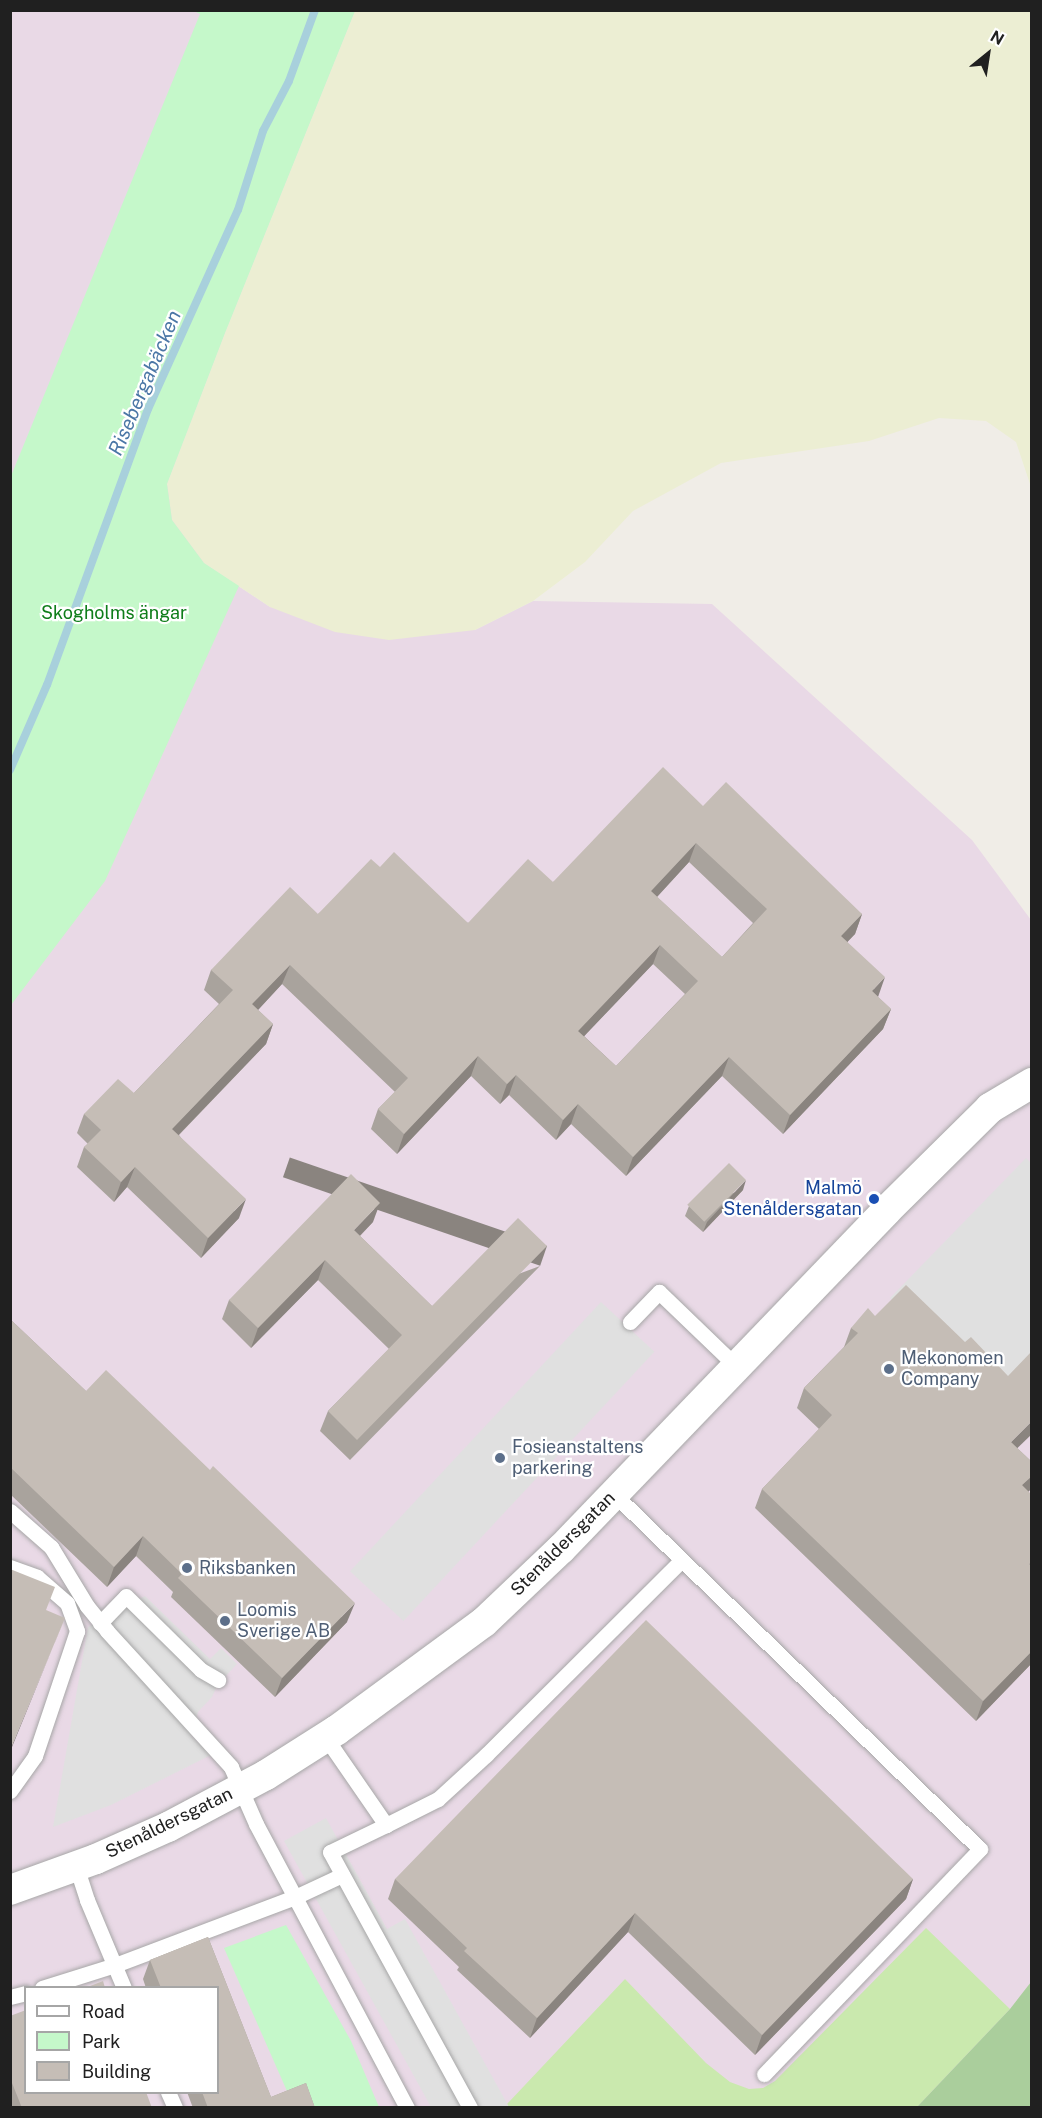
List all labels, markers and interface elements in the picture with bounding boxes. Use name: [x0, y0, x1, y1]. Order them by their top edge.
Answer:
north arrow: [958, 24, 1018, 84]
text: N: [987, 27, 1007, 49]
water label: Risebergabäcken: [104, 307, 186, 459]
park label: Skogholms ängar: [41, 602, 187, 624]
place label: Malmö Stenåldersgatan: [723, 1178, 862, 1220]
marker: Malmö Stenåldersgatan: [867, 1192, 881, 1206]
place label: Mekonomen Company: [901, 1348, 1004, 1390]
marker: Mekonomen Company: [882, 1362, 896, 1376]
place label: Fosieanstaltens parkering: [512, 1437, 643, 1480]
marker: Fosieanstaltens parkering: [493, 1451, 507, 1465]
street label: Stenåldersgatan: [506, 1487, 620, 1601]
place label: Riksbanken: [199, 1557, 296, 1579]
marker: Riksbanken: [180, 1561, 194, 1575]
place label: Loomis Sverige AB: [237, 1600, 330, 1642]
marker: Loomis Sverige AB: [218, 1614, 232, 1628]
street label: Stenåldersgatan: [102, 1783, 236, 1863]
legend: [24, 1986, 219, 2094]
text: Road: [82, 2001, 125, 2022]
text: Park: [82, 2031, 120, 2052]
text: Building: [82, 2061, 151, 2082]

